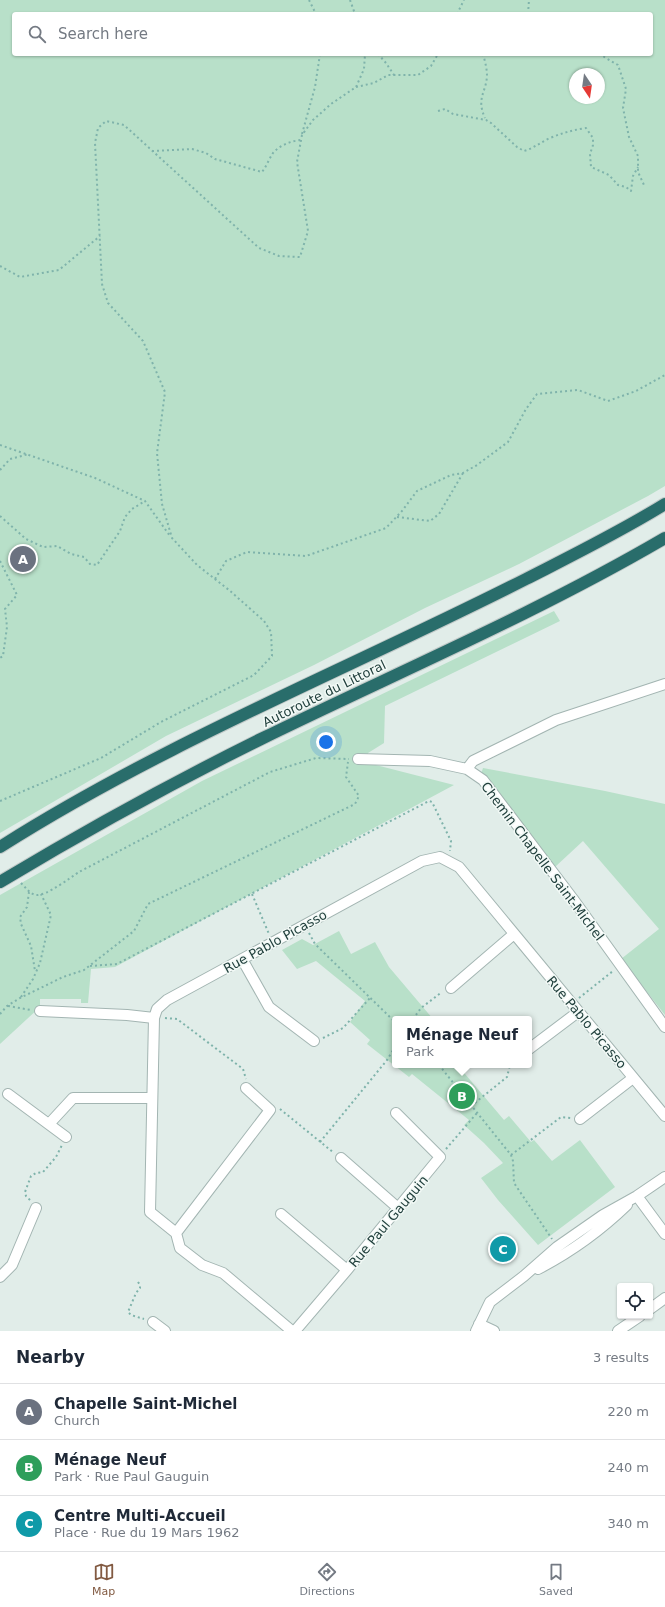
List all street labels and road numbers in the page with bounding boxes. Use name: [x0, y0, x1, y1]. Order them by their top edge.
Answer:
street label: Autoroute du Littoral: [260, 657, 388, 730]
street label: Chemin Chapelle Saint-Michel: [478, 779, 607, 943]
street label: Rue Pablo Picasso: [221, 907, 330, 976]
street label: Rue Pablo Picasso: [544, 973, 630, 1072]
street label: Rue Paul Gauguin: [346, 1173, 431, 1270]

